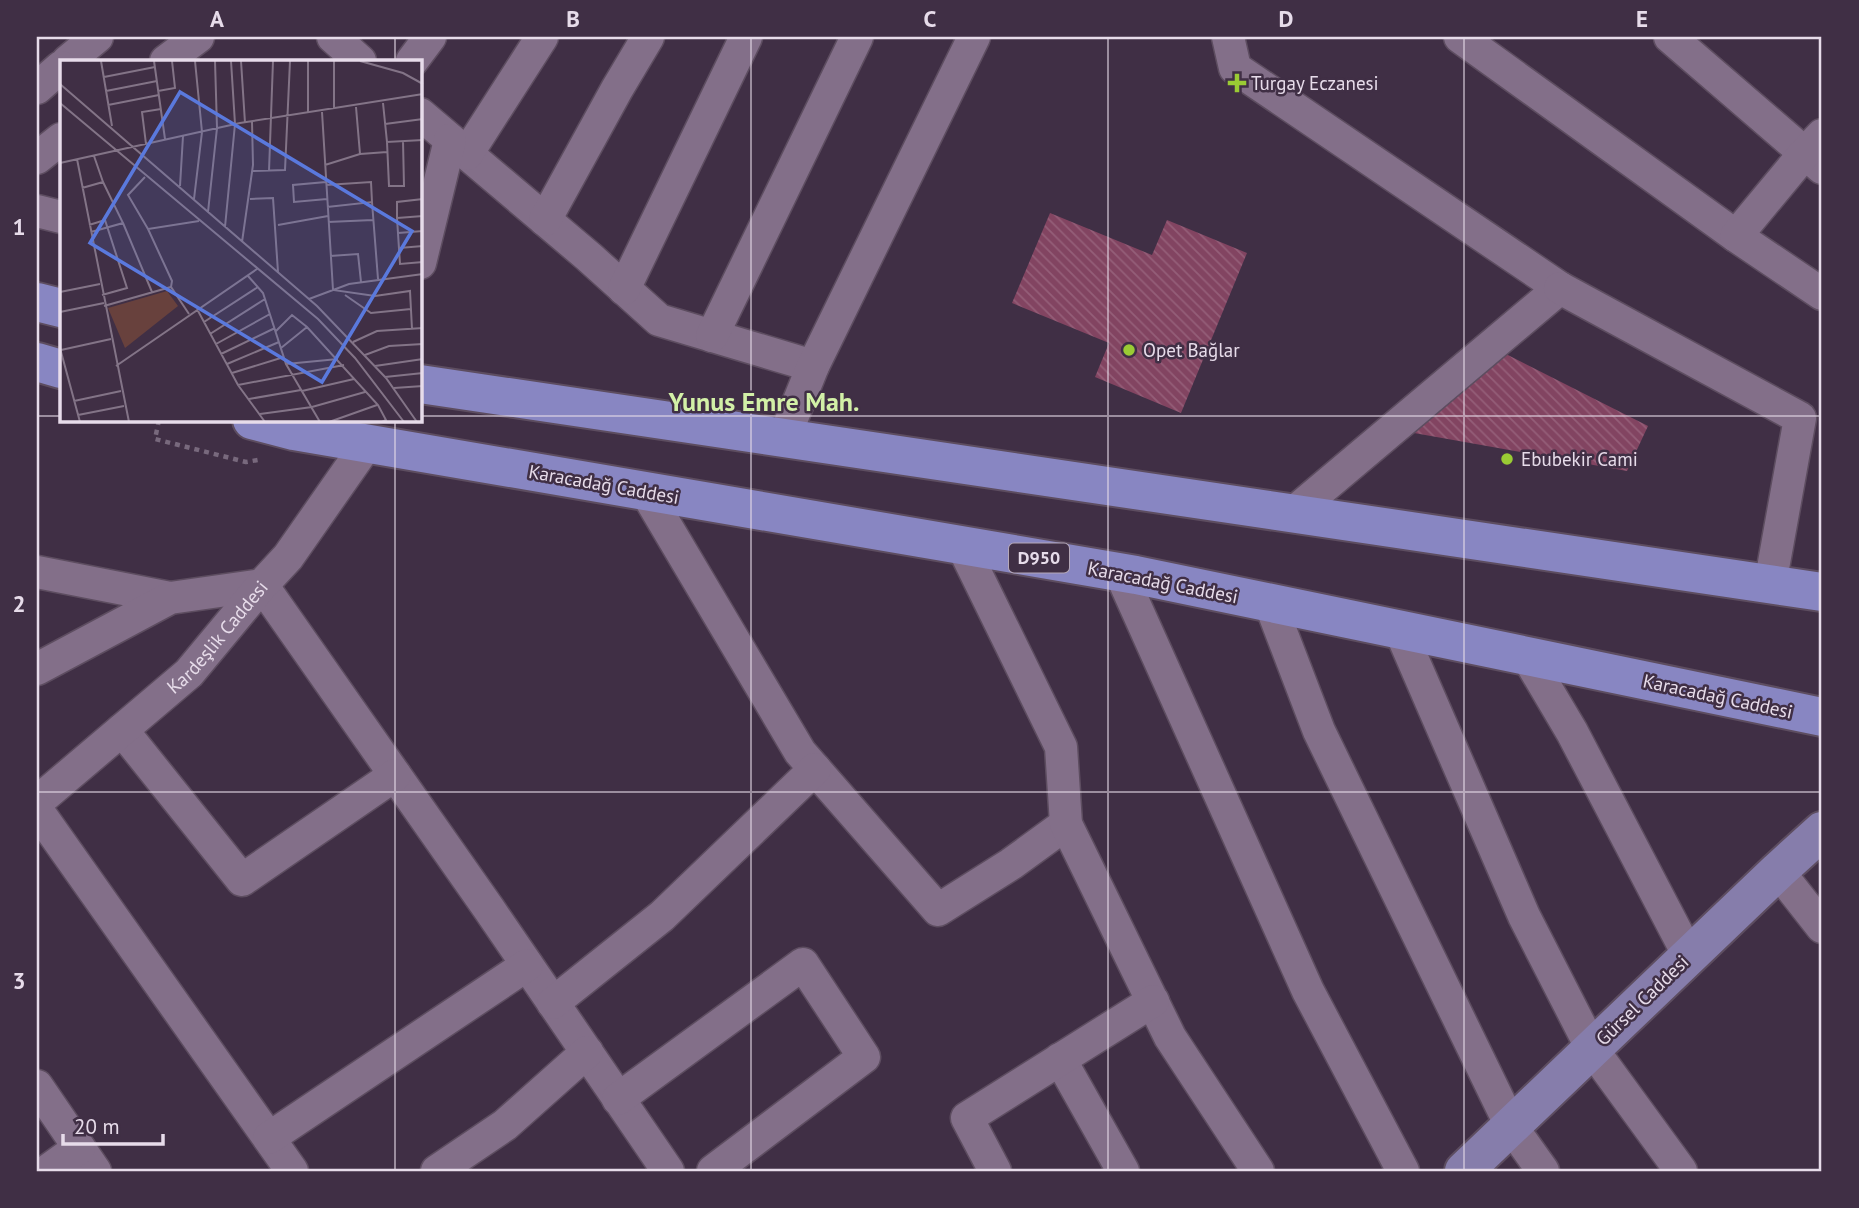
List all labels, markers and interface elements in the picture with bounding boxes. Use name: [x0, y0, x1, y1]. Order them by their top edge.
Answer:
text: A: [210, 4, 224, 33]
text: B: [566, 4, 580, 33]
text: C: [924, 4, 937, 33]
text: D: [1279, 4, 1293, 33]
text: E: [1636, 4, 1648, 33]
inset map: [60, 60, 422, 422]
place label: Turgay Eczanesi: [1251, 71, 1379, 95]
marker: Turgay Eczanesi: [1229, 75, 1245, 91]
text: 1: [12, 212, 26, 241]
place label: Opet Bağlar: [1143, 338, 1240, 362]
marker: Opet Bağlar: [1121, 342, 1137, 358]
district label: Yunus Emre Mah.: [668, 385, 859, 418]
place label: Ebubekir Cami: [1521, 447, 1638, 471]
marker: Ebubekir Cami: [1499, 451, 1515, 467]
street label: Karacadağ Caddesi: [527, 459, 681, 509]
road number: D950: [1009, 544, 1069, 572]
street label: Karacadağ Caddesi: [1086, 556, 1240, 608]
street label: Kardeşlik Caddesi: [162, 575, 273, 699]
text: 2: [12, 589, 26, 618]
street label: Karacadağ Caddesi: [1641, 668, 1795, 724]
street label: Gürsel Caddesi: [1591, 950, 1693, 1050]
text: 3: [12, 966, 26, 995]
scale bar: [63, 1103, 163, 1147]
text: 20 m: [74, 1113, 120, 1140]

